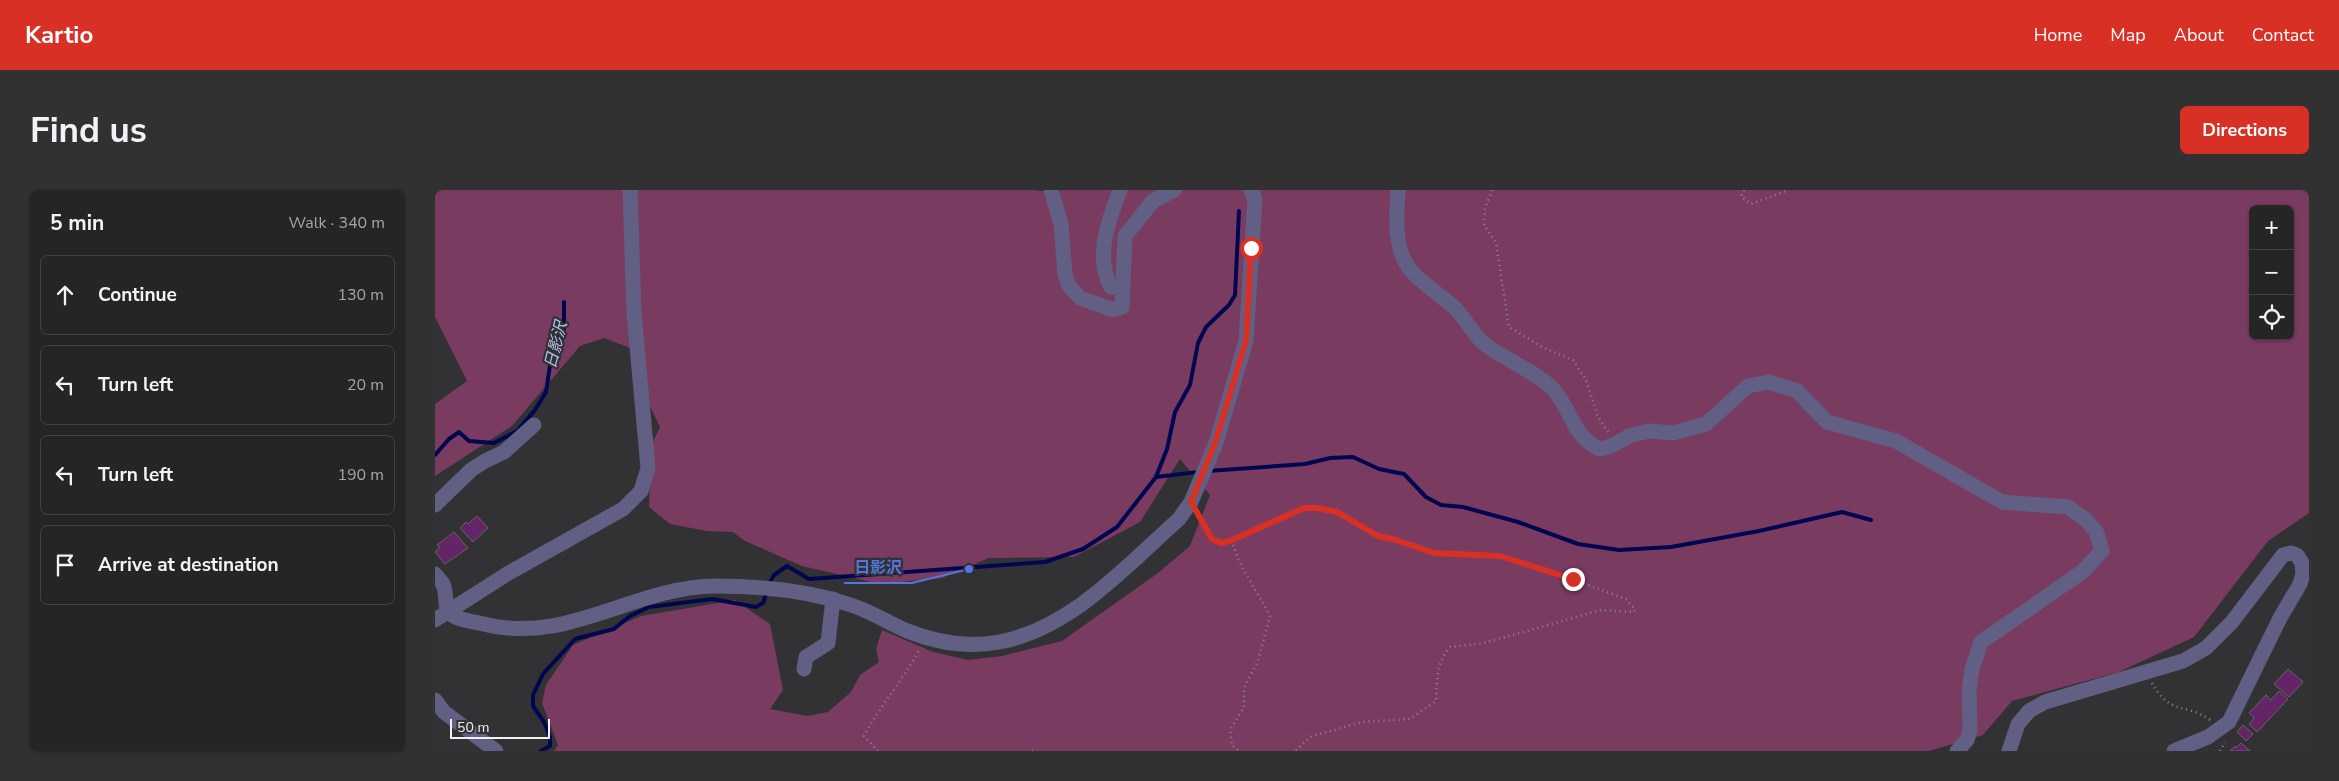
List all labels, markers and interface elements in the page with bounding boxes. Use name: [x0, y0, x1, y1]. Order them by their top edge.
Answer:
text: Kartio: [25, 19, 93, 51]
text: Home: [2034, 23, 2082, 47]
text: Map: [2110, 23, 2146, 47]
text: About: [2174, 23, 2224, 47]
text: Contact: [2252, 23, 2314, 47]
button: Directions: [2180, 106, 2309, 154]
text: Find us: [30, 107, 147, 154]
map controls: [2249, 205, 2294, 340]
button: +: [2249, 205, 2294, 250]
text: 5 min: [50, 209, 104, 237]
text: Walk · 340 m: [289, 212, 385, 234]
route start: [1240, 237, 1263, 260]
button: −: [2249, 250, 2294, 295]
icon: ahead: [51, 281, 79, 309]
text: Continue: [98, 282, 177, 308]
text: 130 m: [337, 284, 384, 306]
button: locate: [2249, 295, 2294, 340]
water label: 日影沢: [540, 317, 573, 371]
icon: left: [51, 371, 79, 399]
text: Turn left: [98, 372, 173, 398]
text: 20 m: [347, 374, 384, 396]
icon: left: [51, 461, 79, 489]
text: Turn left: [98, 462, 173, 488]
text: 190 m: [337, 464, 384, 486]
icon: arrive: [51, 551, 79, 579]
text: Arrive at destination: [98, 552, 279, 578]
callout: 日影沢: [844, 552, 912, 583]
text: 日影沢: [854, 557, 902, 579]
route end: [1562, 568, 1585, 591]
scale bar: [450, 716, 550, 739]
text: 50 m: [457, 718, 489, 737]

